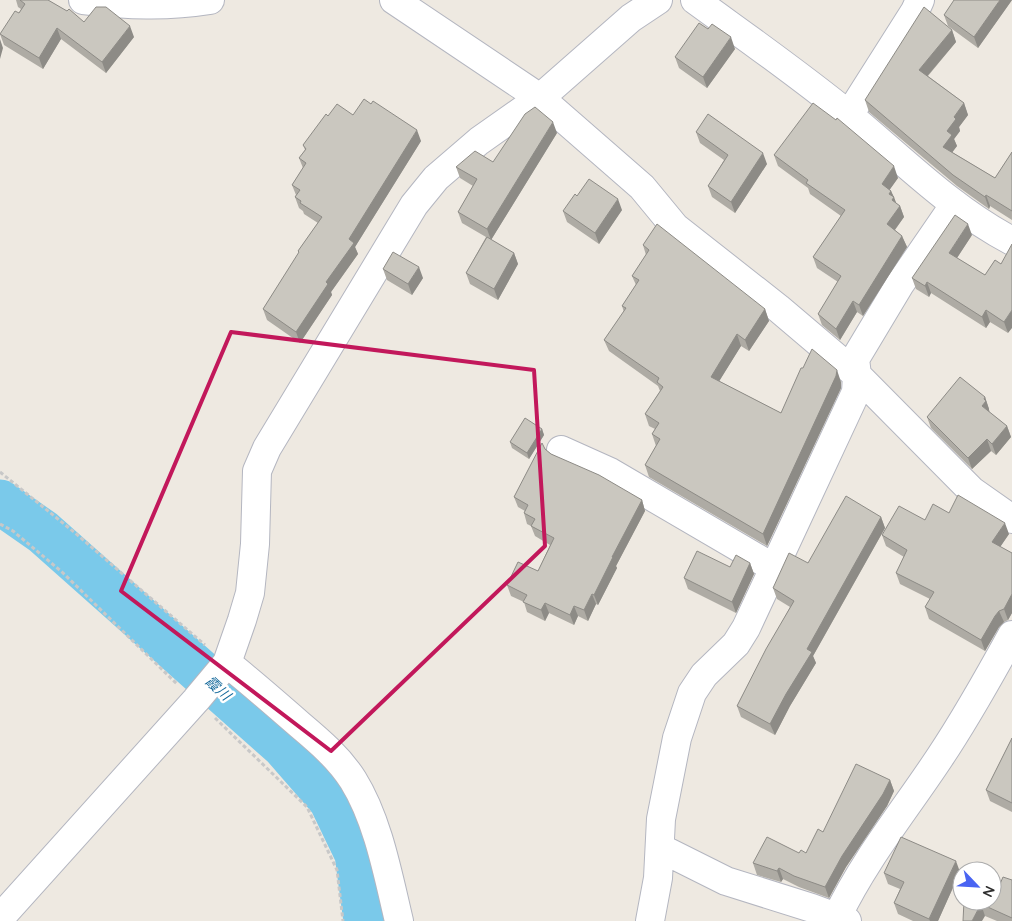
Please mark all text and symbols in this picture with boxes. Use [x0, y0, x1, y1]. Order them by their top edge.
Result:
water label: 霞川 [202, 672, 236, 705]
north arrow [952, 861, 1002, 911]
text: N [978, 883, 999, 900]

